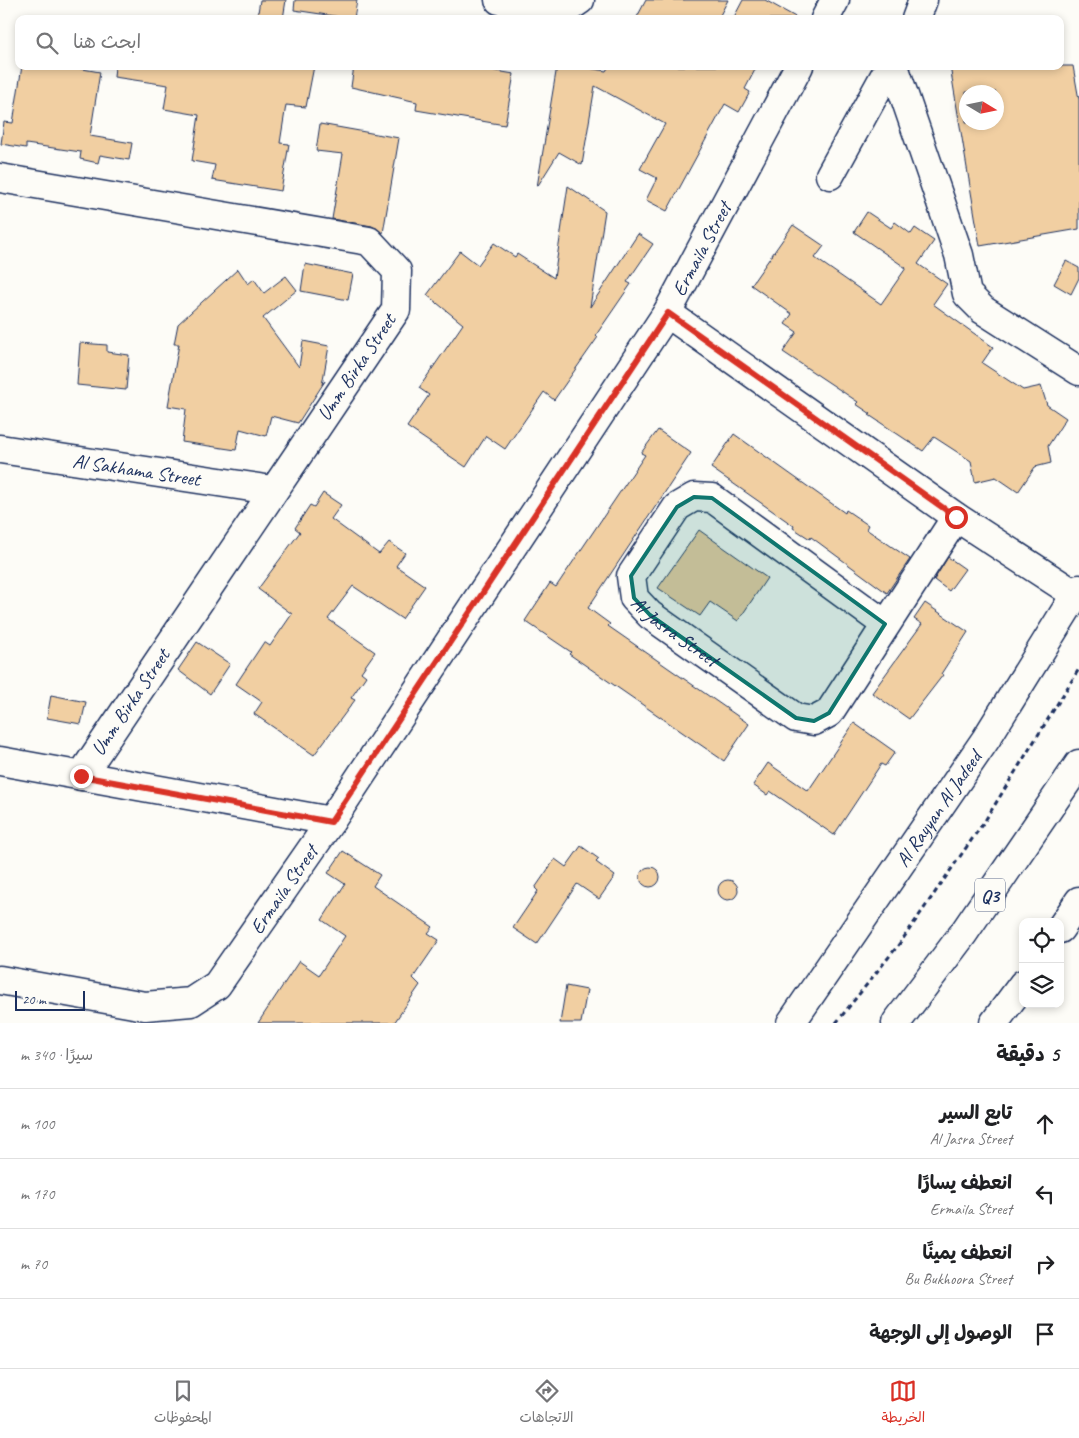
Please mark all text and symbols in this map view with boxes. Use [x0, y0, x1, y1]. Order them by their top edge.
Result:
search box [15, 15, 1064, 70]
icon: search [33, 29, 61, 57]
text: ابحث هنا [73, 30, 141, 54]
north arrow [959, 85, 1004, 130]
street label: Ermaila Street [666, 195, 738, 300]
street label: Umm Birka Street [312, 307, 403, 425]
street label: Al Sakhama Street [71, 448, 204, 492]
route start [945, 506, 968, 529]
street label: Al Jasra Street [626, 591, 726, 674]
street label: Umm Birka Street [86, 642, 177, 760]
street label: Al Rayyan Al Jadeed [890, 744, 989, 872]
route end [70, 765, 93, 788]
street label: Ermaila Street [244, 838, 325, 939]
road number: Q3 [975, 878, 1005, 912]
map controls [1019, 918, 1064, 1008]
button: locate [1019, 918, 1064, 963]
button: layers [1019, 963, 1064, 1008]
scale bar [15, 988, 85, 1011]
text: 20 m [22, 991, 46, 1008]
text: 5 دقيقة [996, 1041, 1059, 1067]
text: سيرًا · 340 m [20, 1045, 93, 1065]
text: تابع السير [940, 1101, 1012, 1125]
icon: ahead [1031, 1110, 1059, 1138]
text: 100 m [20, 1114, 54, 1134]
text: Al Jasra Street [930, 1129, 1012, 1149]
text: انعطف يسارًا [918, 1171, 1012, 1195]
icon: left [1031, 1180, 1059, 1208]
text: 170 m [20, 1184, 54, 1204]
text: Ermaila Street [930, 1199, 1012, 1219]
text: انعطف يمينًا [923, 1241, 1012, 1265]
icon: right [1031, 1250, 1059, 1278]
text: 70 m [20, 1254, 47, 1274]
text: Bu Bukhoora Street [904, 1269, 1012, 1289]
icon: arrive [1031, 1320, 1059, 1348]
text: الوصول إلى الوجهة [869, 1321, 1012, 1345]
tab: المحفوظات [154, 1377, 212, 1430]
tab: الاتجاهات [519, 1377, 574, 1430]
tab: الخريطة [881, 1377, 925, 1430]

